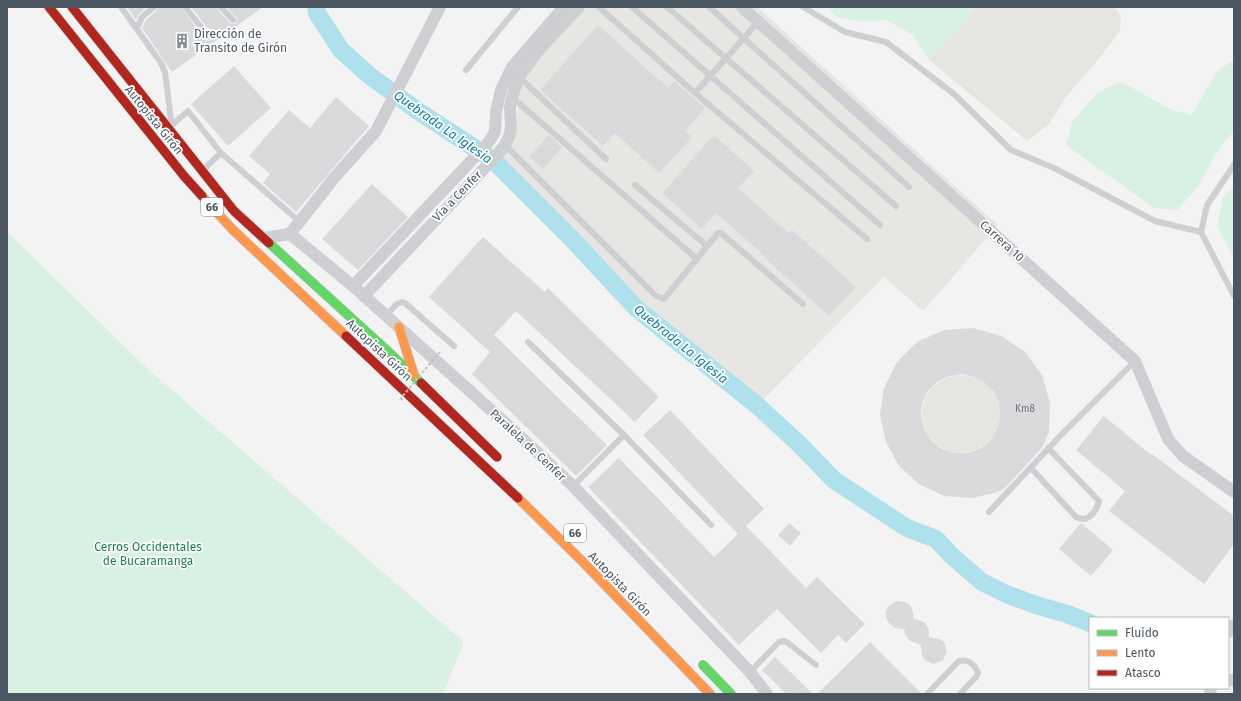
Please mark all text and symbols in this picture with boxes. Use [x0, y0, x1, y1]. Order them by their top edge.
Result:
place label: Dirección de Transito de Girón [194, 27, 287, 55]
building icon: Dirección de Transito de Girón [173, 32, 191, 50]
street label: Autopista Girón [122, 83, 186, 157]
water label: Quebrada La Iglesia [391, 87, 495, 167]
street label: Vía a Cenfer [429, 168, 485, 224]
road number: 66 [201, 198, 223, 216]
street label: Carrera 10 [977, 218, 1027, 265]
water label: Quebrada La Iglesia [631, 301, 731, 387]
street label: Autopista Girón [343, 316, 415, 384]
house number: Km8 [1015, 403, 1035, 415]
street label: Paralela de Cenfer [487, 406, 569, 484]
road number: 66 [564, 524, 586, 542]
park label: Cerros Occidentales de Bucaramanga [94, 540, 202, 568]
street label: Autopista Girón [586, 549, 654, 619]
legend [1089, 617, 1229, 689]
text: Fluido [1125, 626, 1159, 640]
text: Lento [1125, 646, 1155, 660]
text: Atasco [1125, 666, 1161, 680]

